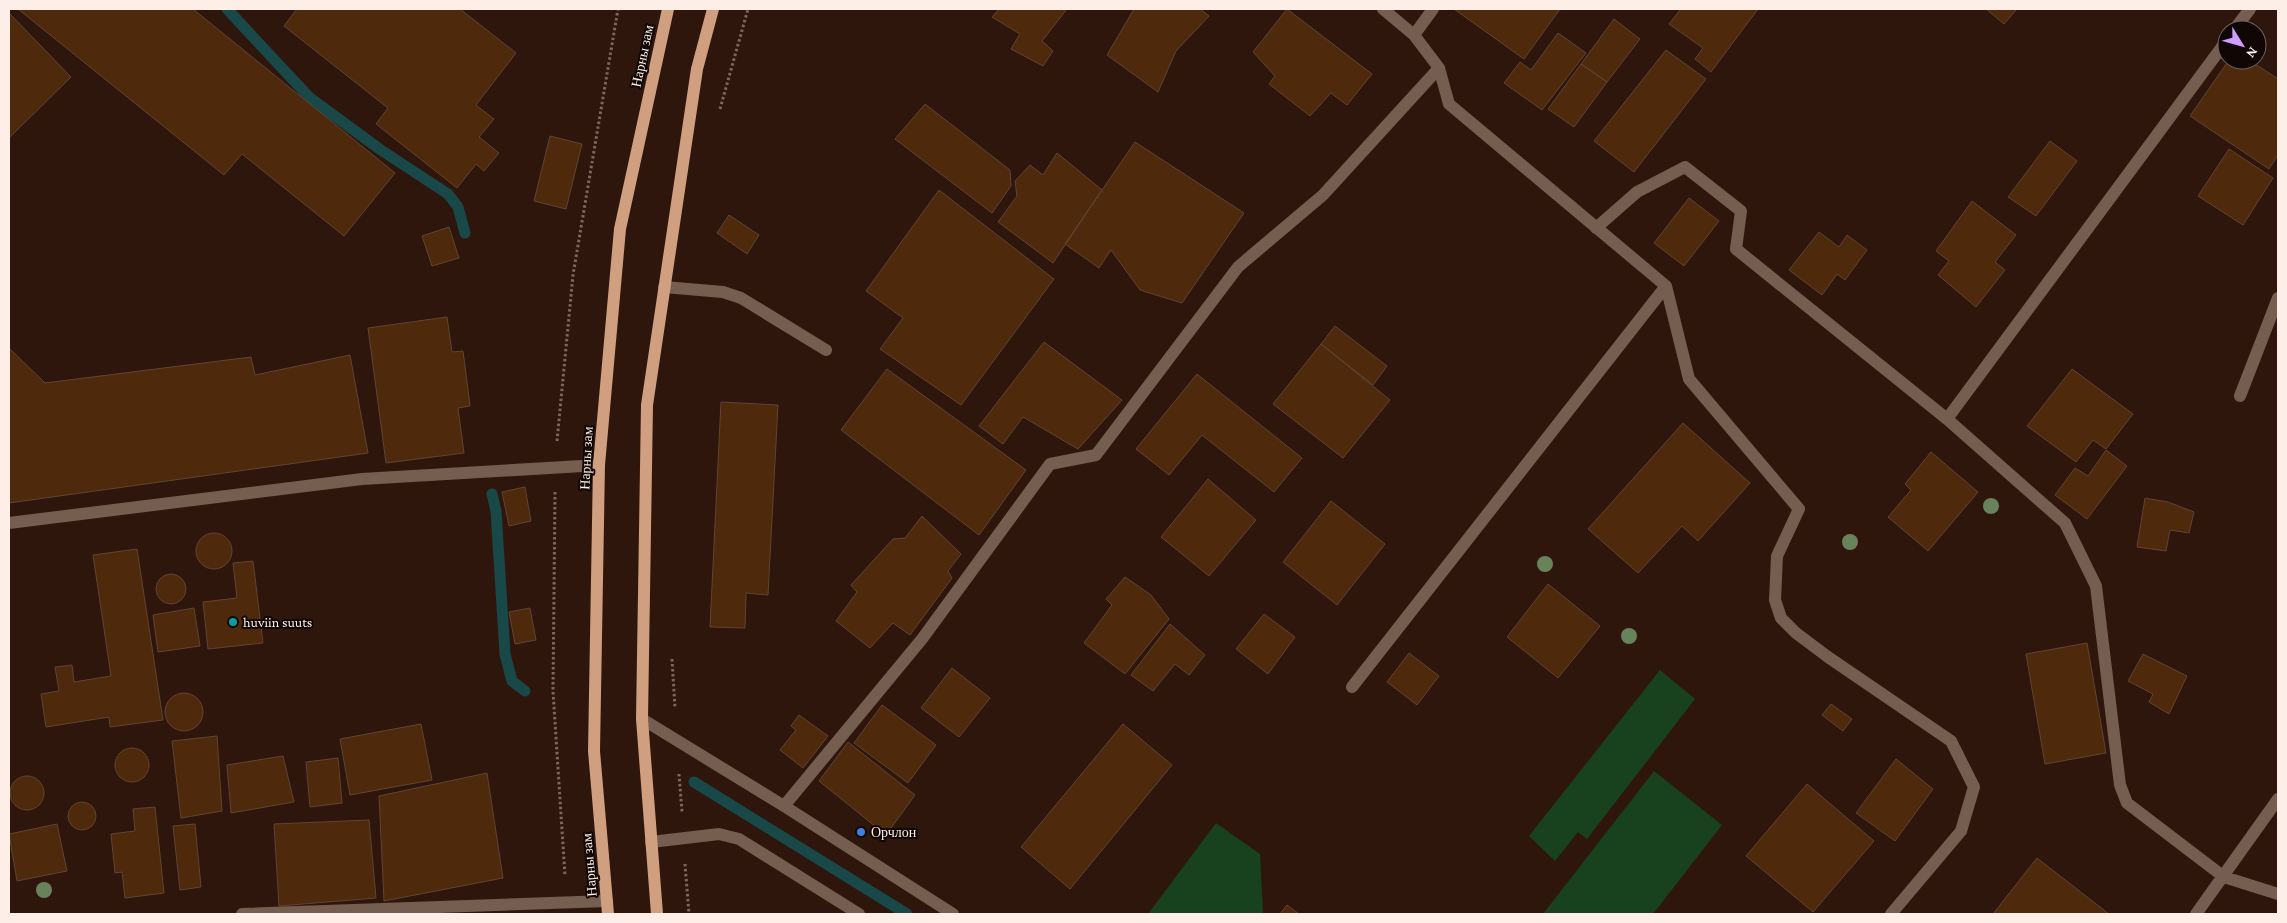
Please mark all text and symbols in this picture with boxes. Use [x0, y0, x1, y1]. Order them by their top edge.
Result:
north arrow [2217, 20, 2267, 70]
street label: Нарны зам [628, 23, 656, 89]
text: N [2243, 44, 2262, 62]
street label: Нарны зам [576, 426, 596, 490]
place label: huviin suuts [243, 614, 312, 630]
marker: huviin suuts [227, 616, 239, 628]
place label: Орчлон [871, 824, 917, 840]
marker: Орчлон [855, 826, 867, 838]
street label: Нарны зам [578, 833, 600, 897]

